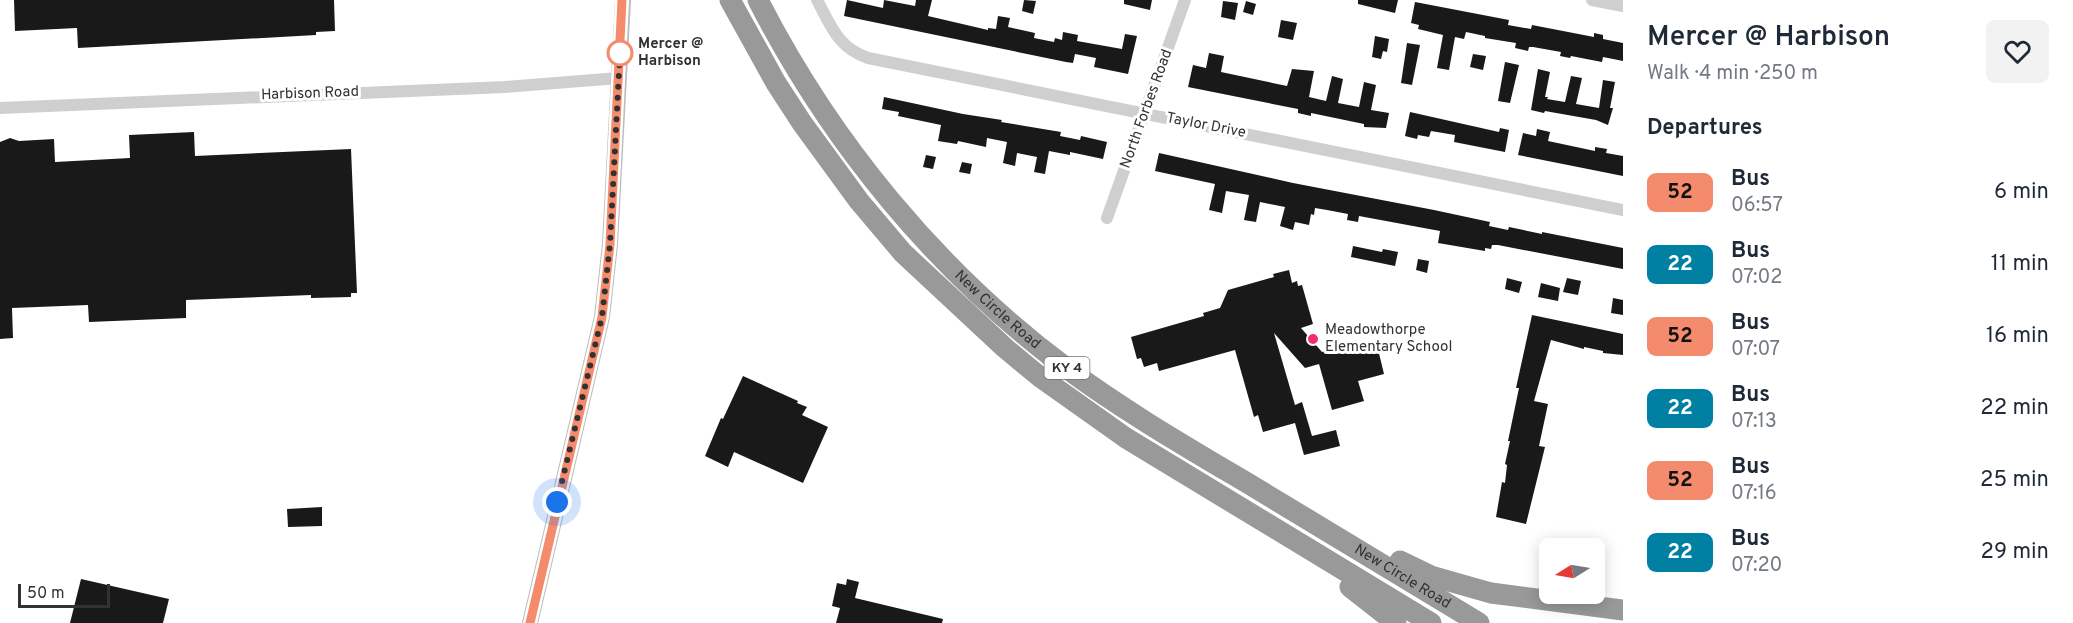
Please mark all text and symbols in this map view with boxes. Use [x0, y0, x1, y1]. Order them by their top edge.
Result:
text: Mercer @ Harbison [1647, 20, 1890, 56]
button: heart [1986, 20, 2049, 83]
place label: Mercer @ Harbison [638, 35, 703, 71]
marker: Mercer @ Harbison [607, 40, 633, 66]
street label: North Forbes Road [1117, 47, 1177, 171]
text: Walk · 4 min · 250 m [1647, 61, 1818, 87]
street label: Harbison Road [261, 83, 359, 105]
street label: Taylor Drive [1165, 109, 1247, 143]
text: Departures [1647, 115, 1763, 142]
text: Bus [1731, 166, 1770, 193]
text: 52 [1667, 179, 1693, 206]
text: 6 min [1994, 179, 2049, 206]
text: 06:57 [1731, 193, 1783, 219]
text: Bus [1731, 238, 1770, 265]
text: 22 [1667, 251, 1693, 278]
text: 11 min [1991, 251, 2049, 278]
text: 07:02 [1731, 265, 1782, 291]
street label: New Circle Road [950, 266, 1044, 354]
text: Bus [1731, 310, 1770, 337]
place label: Meadowthorpe Elementary School [1325, 321, 1452, 357]
text: 52 [1667, 323, 1693, 350]
text: 16 min [1986, 323, 2049, 350]
marker: Meadowthorpe Elementary School [1306, 332, 1320, 346]
text: 07:07 [1731, 337, 1780, 363]
road number: KY 4 [1044, 357, 1090, 379]
text: Bus [1731, 382, 1770, 409]
text: 22 [1667, 395, 1693, 422]
text: 22 min [1980, 395, 2049, 422]
text: 07:13 [1731, 409, 1777, 435]
text: Bus [1731, 454, 1770, 481]
text: 52 [1667, 467, 1693, 494]
text: 25 min [1980, 467, 2049, 494]
text: 07:16 [1731, 481, 1777, 507]
your location [542, 487, 572, 517]
text: Bus [1731, 526, 1770, 553]
north arrow [1539, 538, 1605, 604]
map controls [1539, 538, 1605, 604]
text: 22 [1667, 539, 1693, 566]
text: 29 min [1981, 539, 2049, 566]
street label: New Circle Road [1351, 540, 1454, 613]
text: 07:20 [1731, 553, 1782, 579]
scale bar [18, 581, 110, 608]
text: 50 m [27, 584, 65, 604]

